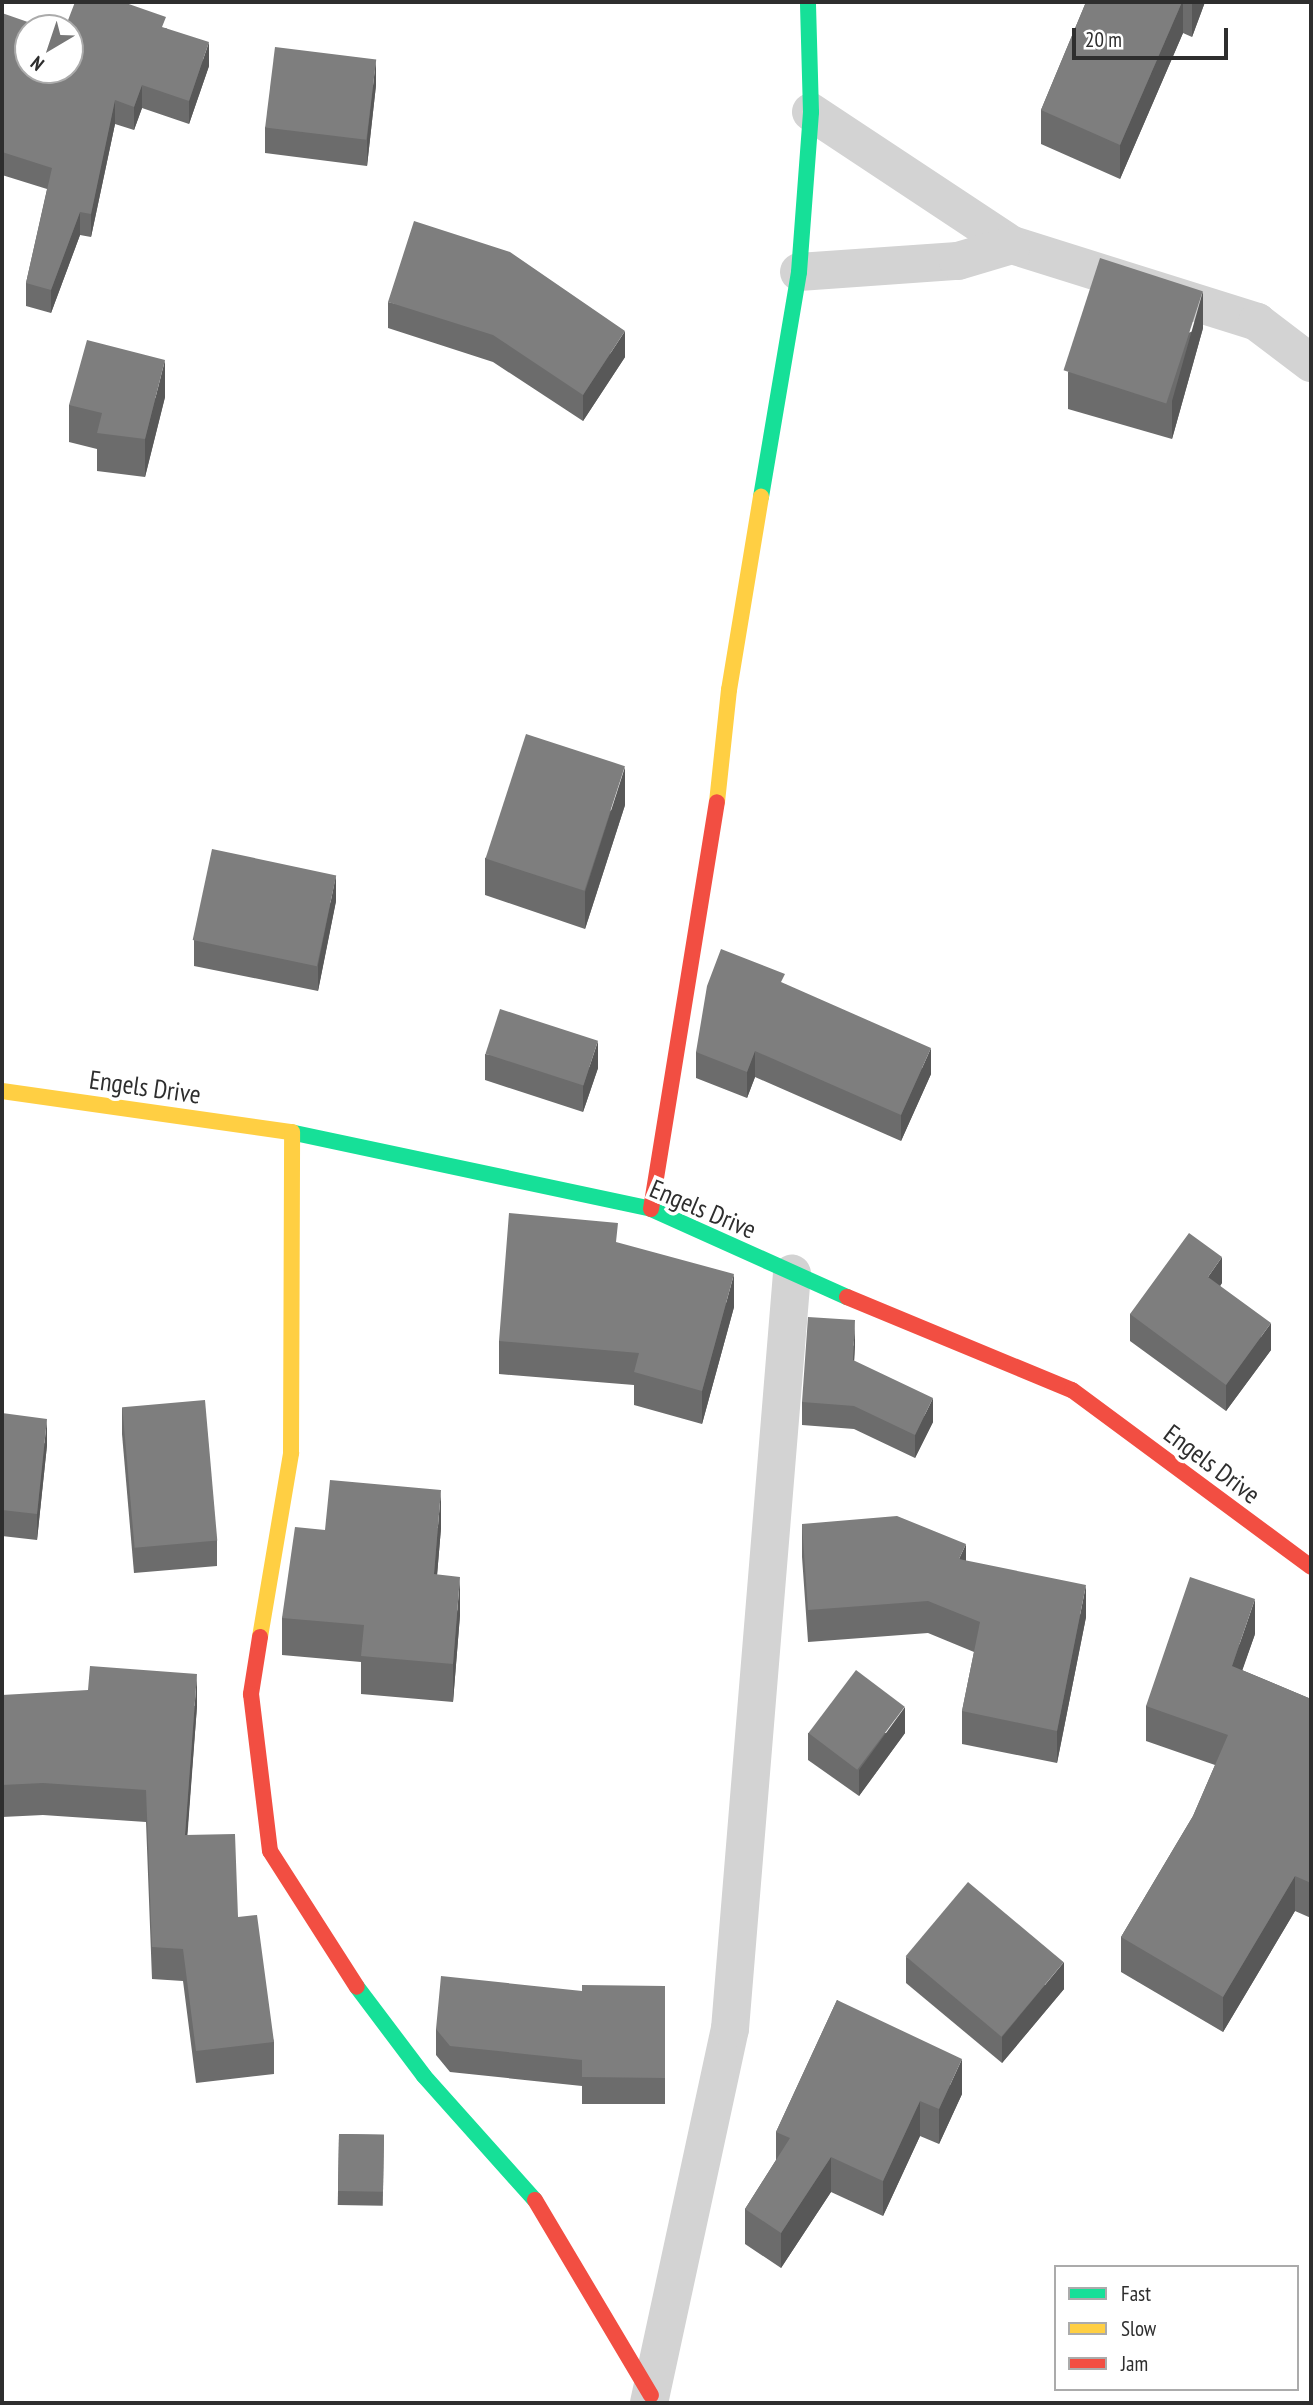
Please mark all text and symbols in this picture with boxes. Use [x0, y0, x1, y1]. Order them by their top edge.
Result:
north arrow [14, 14, 84, 84]
scale bar [1075, 14, 1231, 58]
text: 20 m [1085, 26, 1122, 53]
text: N [26, 51, 49, 76]
street label: Engels Drive [87, 1064, 203, 1110]
street label: Engels Drive [645, 1173, 761, 1245]
street label: Engels Drive [1158, 1418, 1266, 1510]
legend [1054, 2265, 1299, 2391]
text: Fast [1121, 2280, 1151, 2307]
text: Slow [1121, 2315, 1156, 2342]
text: Jam [1121, 2350, 1148, 2377]

